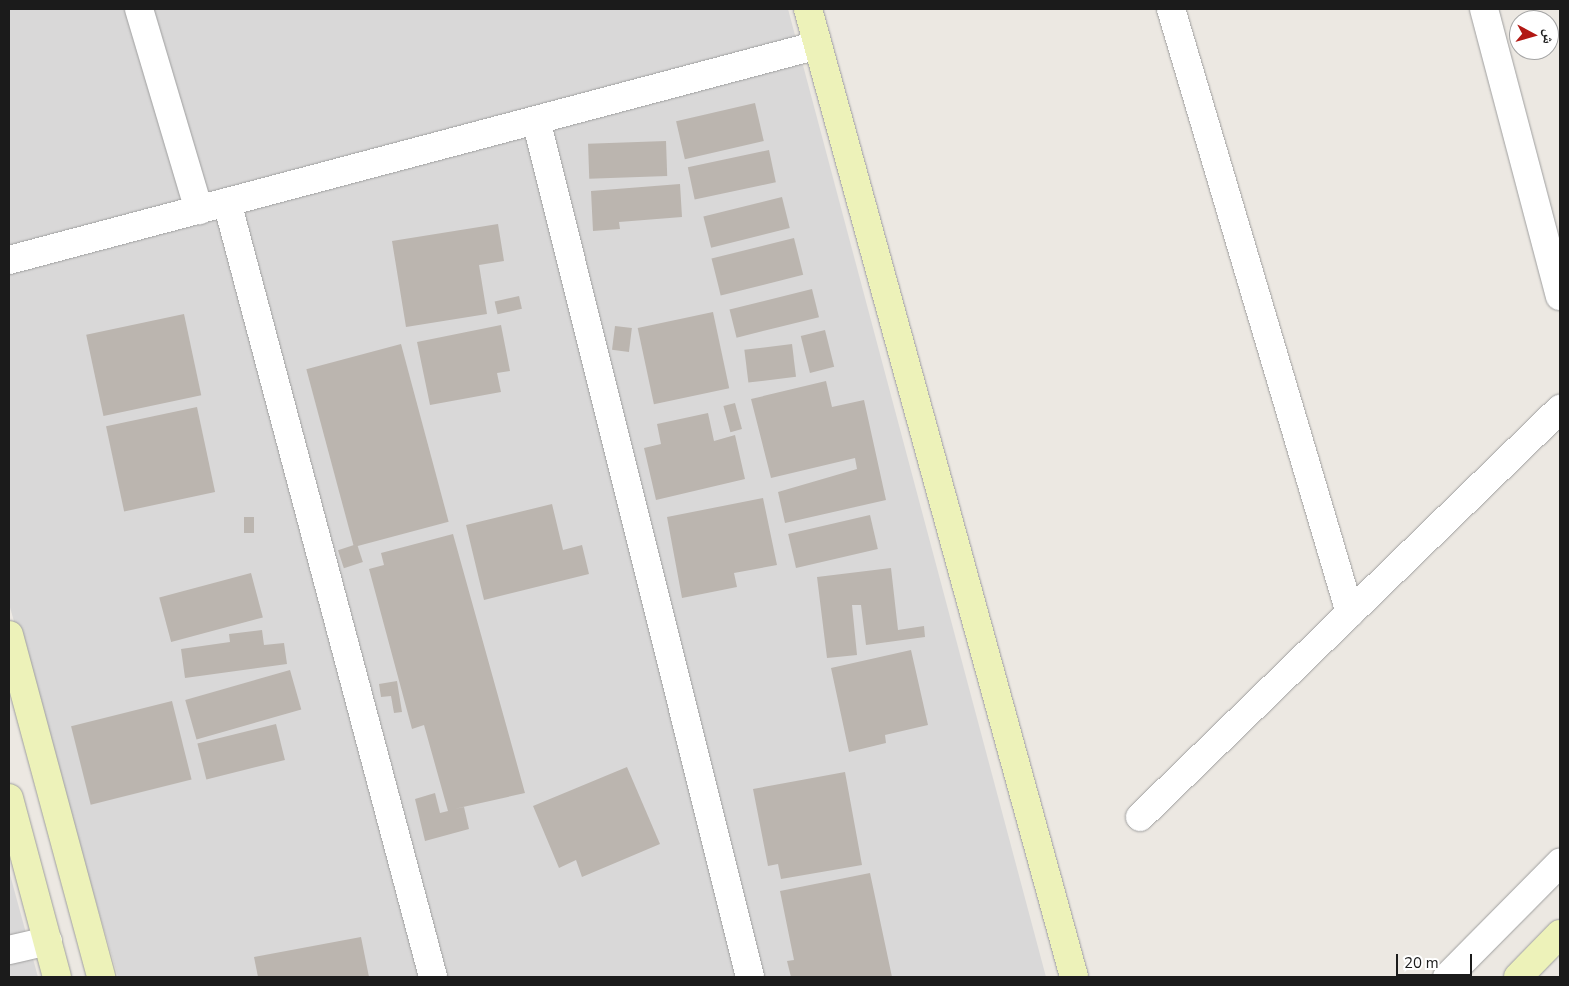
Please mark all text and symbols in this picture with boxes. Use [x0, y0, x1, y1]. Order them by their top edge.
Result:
north arrow [1509, 10, 1559, 60]
text: ش [1538, 28, 1559, 45]
scale bar [1399, 944, 1475, 976]
text: 20 m [1404, 953, 1439, 973]

